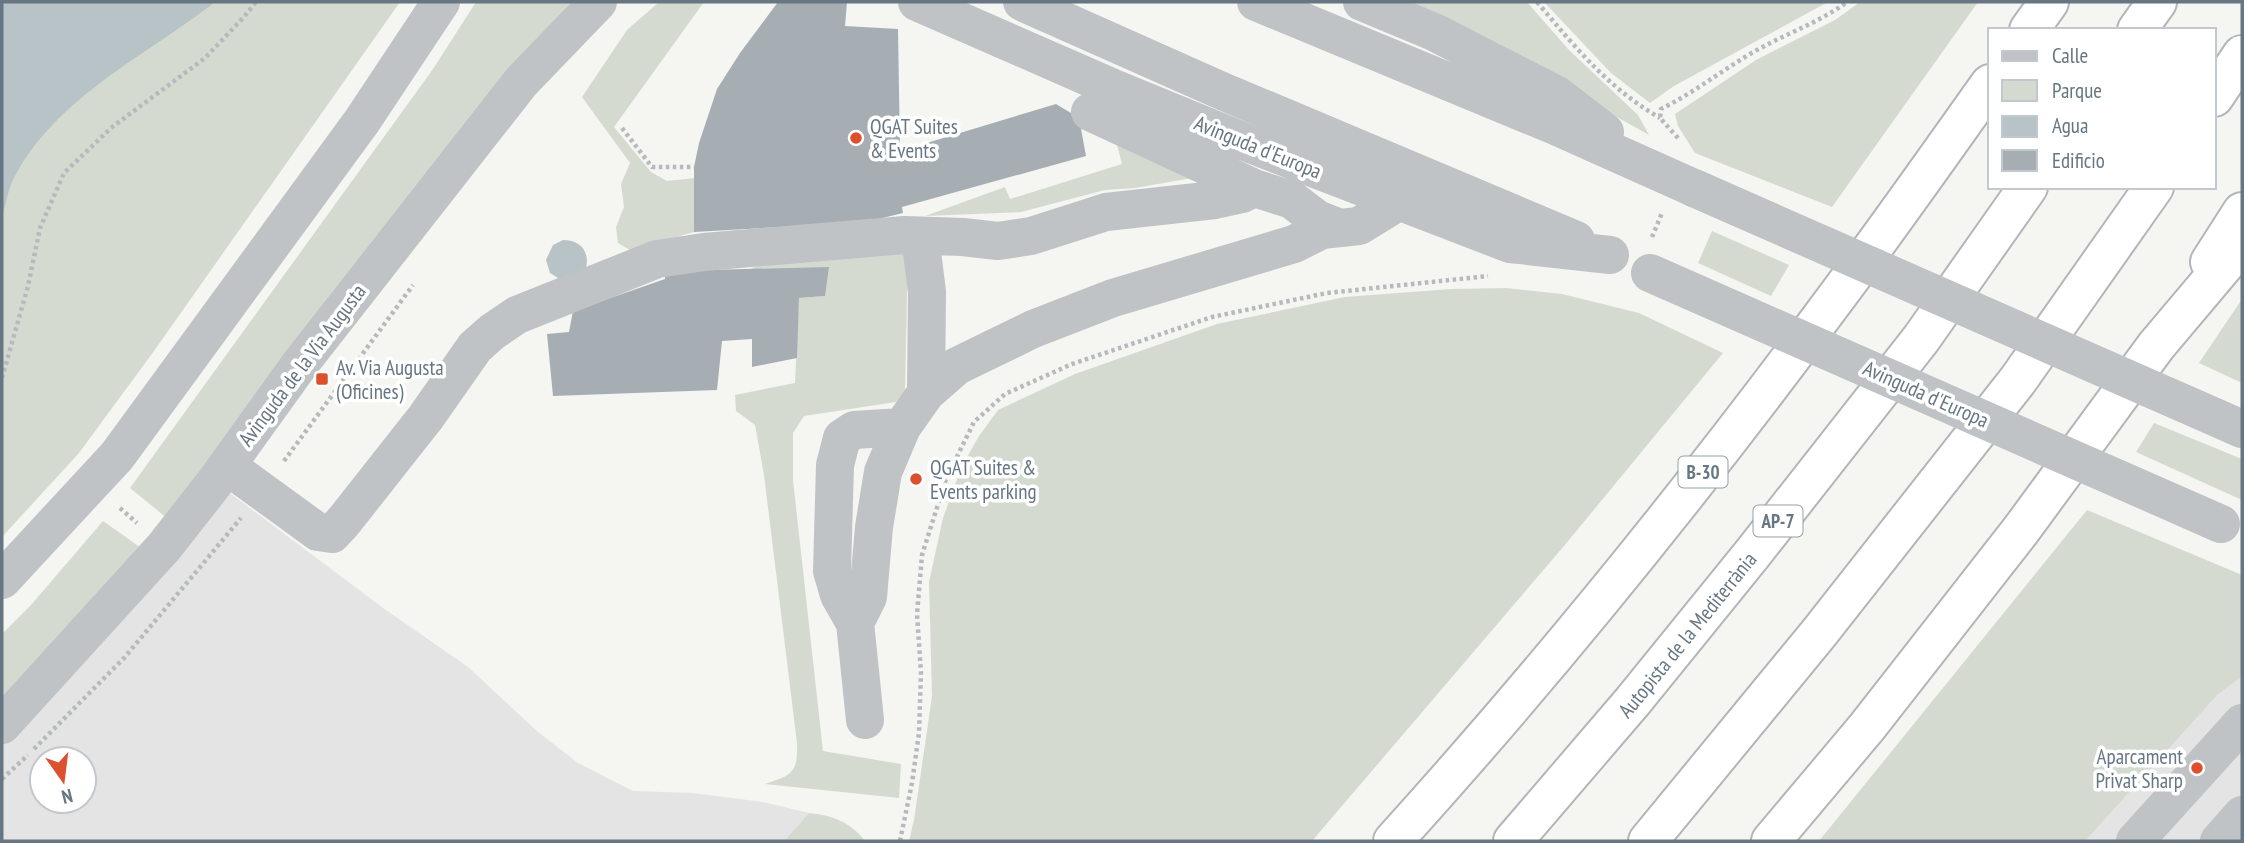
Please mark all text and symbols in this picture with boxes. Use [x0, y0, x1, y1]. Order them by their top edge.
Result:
legend [1988, 28, 2216, 189]
text: Calle [2052, 42, 2088, 69]
text: Parque [2052, 77, 2102, 104]
street label: Avinguda d'Europa [1190, 109, 1326, 185]
text: Agua [2052, 112, 2088, 139]
place label: QGAT Suites & Events [870, 113, 958, 164]
marker: QGAT Suites & Events [848, 130, 864, 146]
text: Edificio [2052, 147, 2105, 174]
street label: Avinguda de la Via Augusta [232, 279, 372, 451]
place label: Av. Via Augusta (Oficines) [336, 354, 444, 405]
street label: Avinguda d'Europa [1859, 354, 1993, 434]
marker: Av. Via Augusta (Oficines) [314, 371, 330, 387]
place label: QGAT Suites & Events parking [930, 454, 1037, 505]
road number: B-30 [1678, 457, 1728, 488]
marker: QGAT Suites & Events parking [908, 471, 924, 487]
road number: AP-7 [1754, 506, 1802, 536]
street label: Autopista de la Mediterrània [1612, 546, 1762, 723]
place label: Aparcament Privat Sharp [2095, 743, 2183, 794]
north arrow [28, 745, 98, 815]
marker: Aparcament Privat Sharp [2189, 760, 2205, 776]
text: N [59, 784, 75, 809]

